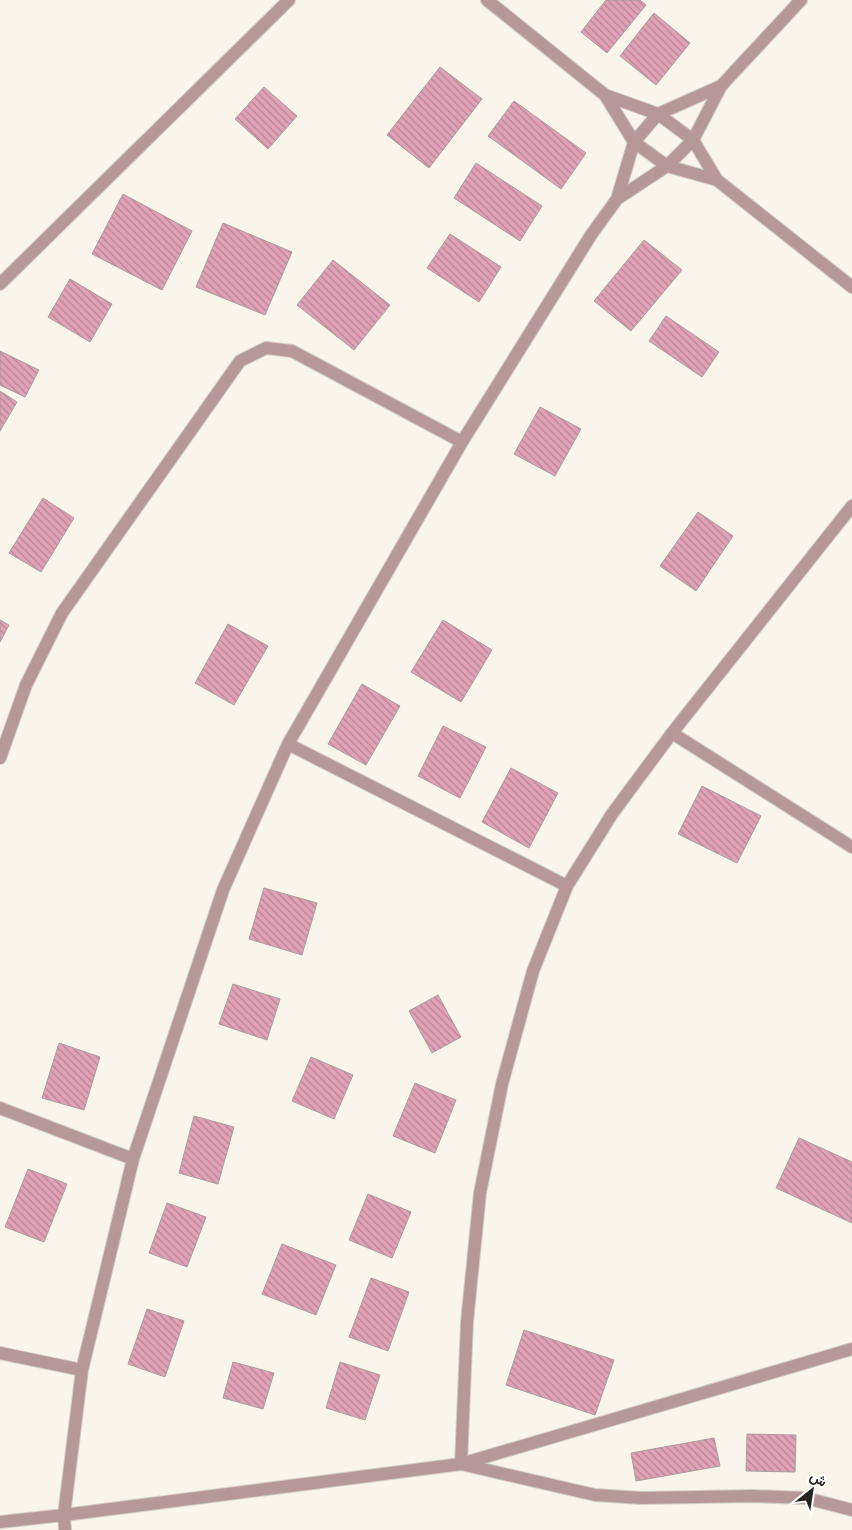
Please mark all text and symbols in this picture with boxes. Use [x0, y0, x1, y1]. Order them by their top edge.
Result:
north arrow [787, 1465, 837, 1515]
text: ش [807, 1466, 831, 1491]

